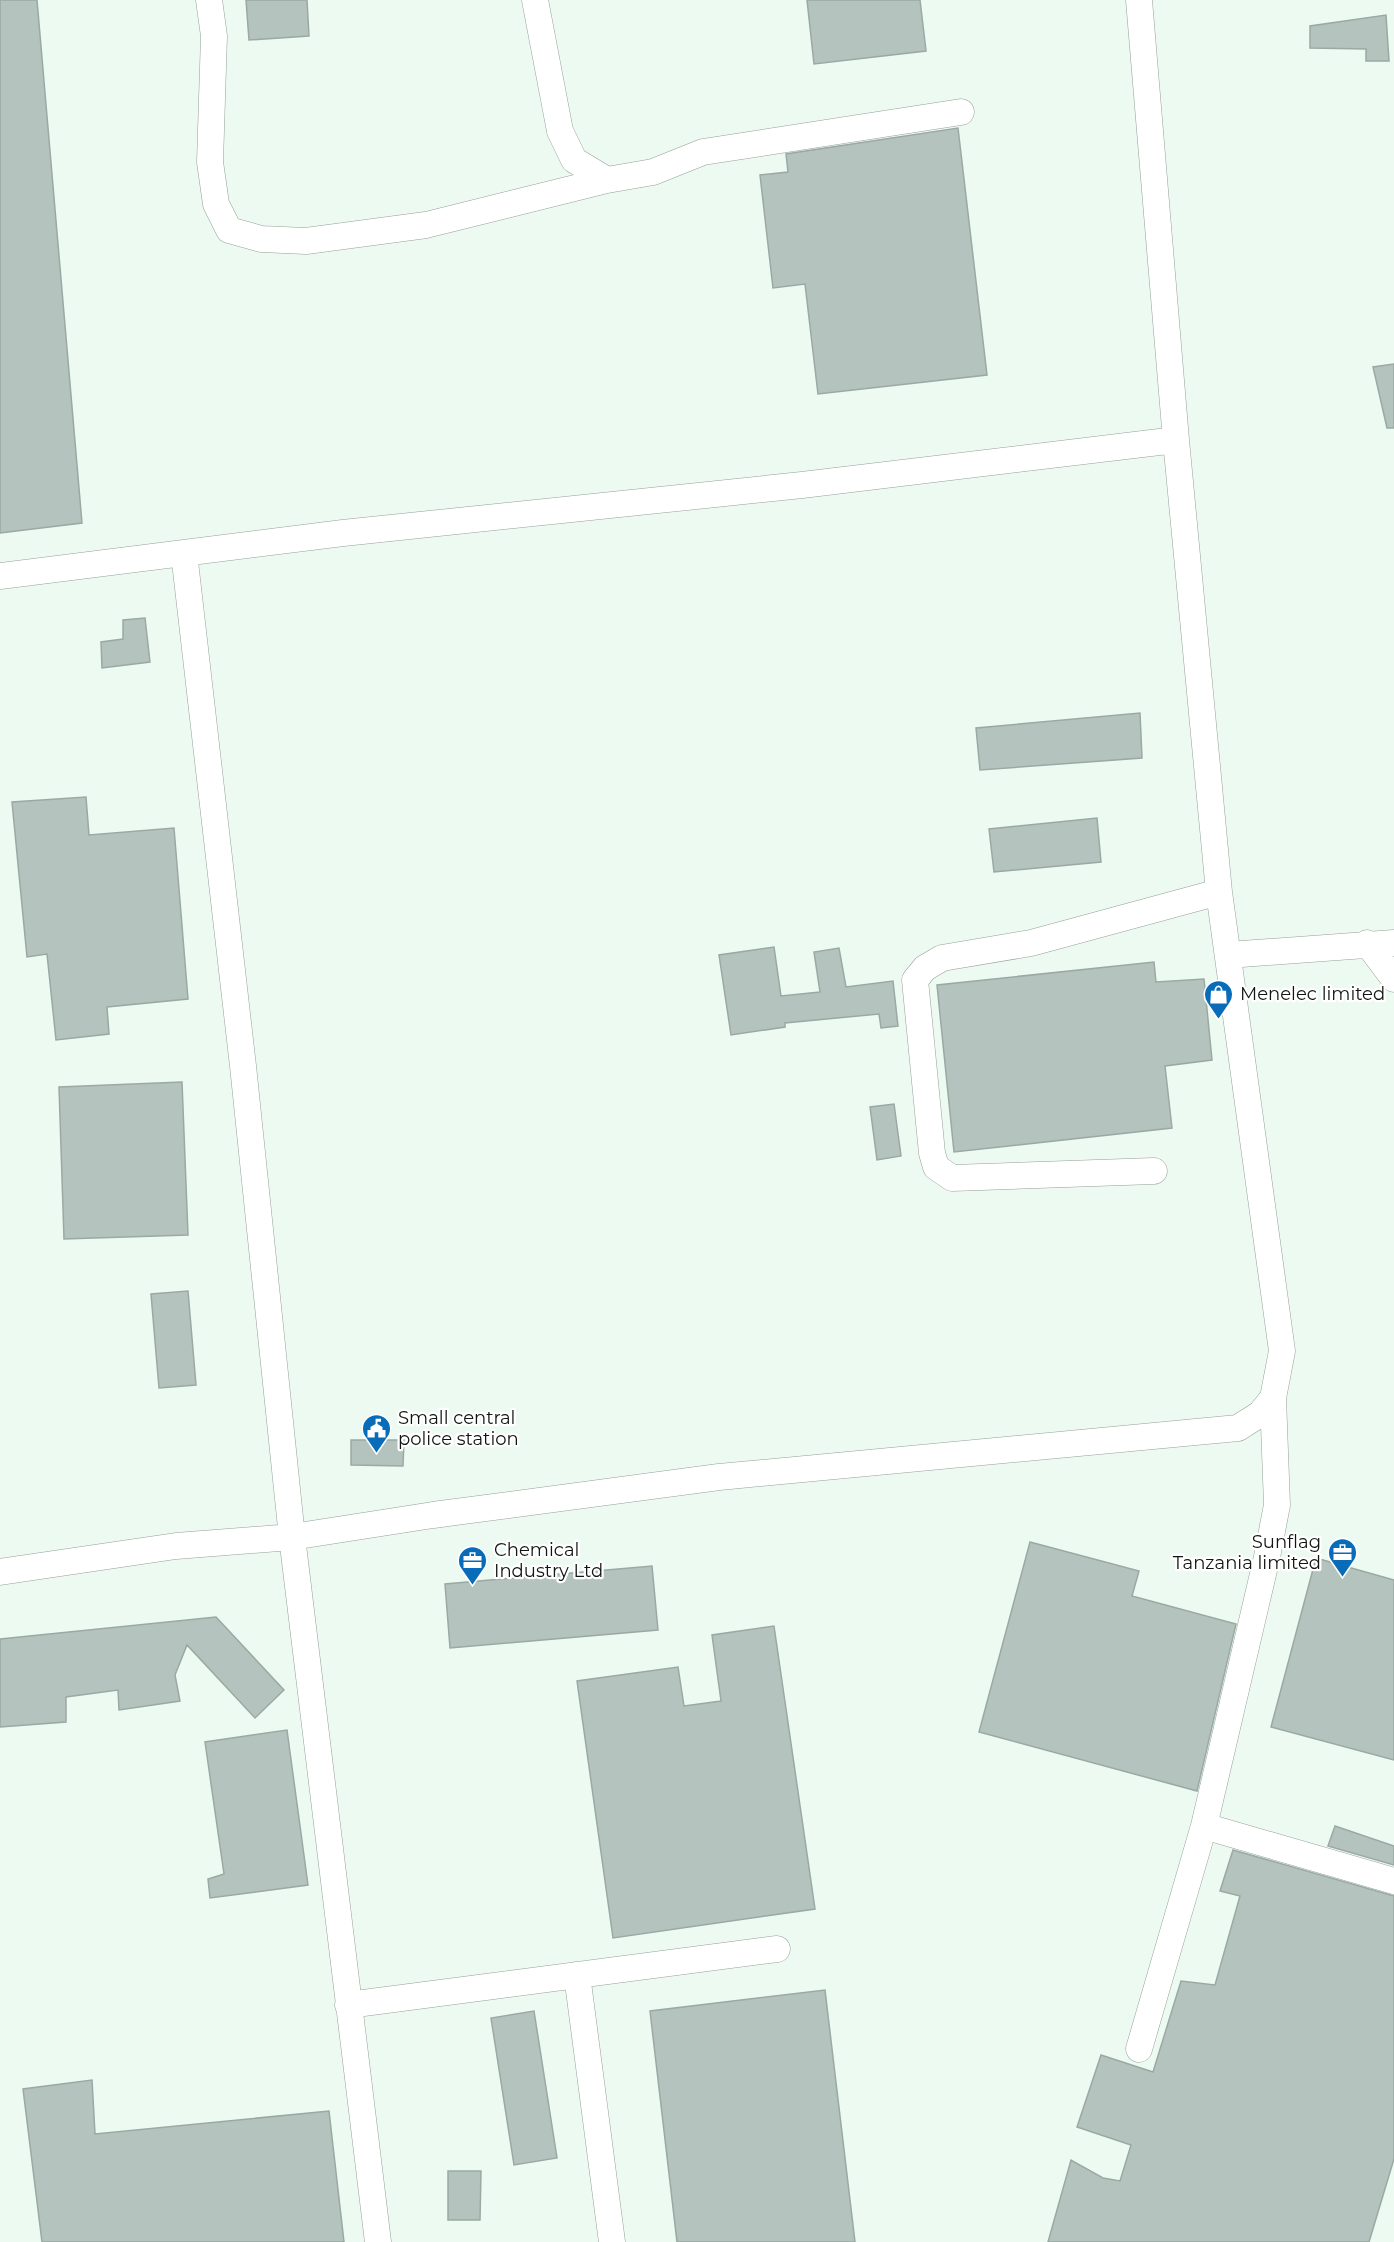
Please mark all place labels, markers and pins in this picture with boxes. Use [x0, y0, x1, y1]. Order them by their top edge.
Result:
shop icon: Menelec limited [1203, 978, 1235, 1020]
place label: Menelec limited [1240, 983, 1385, 1005]
place label: Small central police station [398, 1407, 519, 1450]
public building icon: Small central police station [361, 1412, 393, 1454]
place label: Sunflag Tanzania limited [1173, 1531, 1321, 1574]
office icon: Sunflag Tanzania limited [1326, 1536, 1358, 1578]
place label: Chemical Industry Ltd [494, 1539, 603, 1582]
office icon: Chemical Industry Ltd [457, 1544, 489, 1586]

